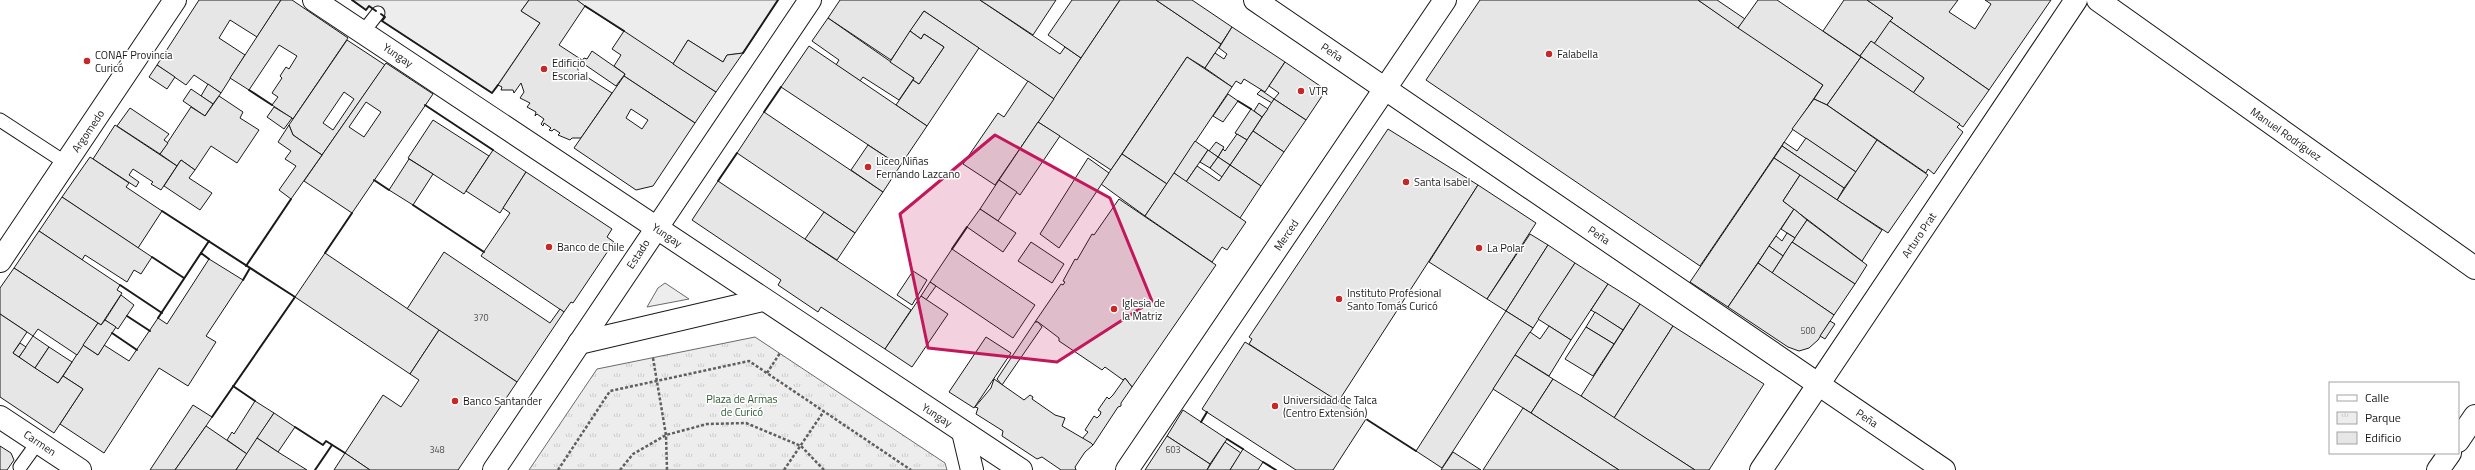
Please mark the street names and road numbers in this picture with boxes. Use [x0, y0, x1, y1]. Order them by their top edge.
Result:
street label: Yungay [380, 39, 417, 71]
street label: Peña [1318, 39, 1347, 65]
street label: Manuel Rodríguez [2247, 103, 2325, 165]
street label: Argomedo [68, 106, 108, 155]
street label: Arturo Prat [1898, 209, 1940, 261]
street label: Merced [1270, 216, 1302, 254]
street label: Yungay [649, 219, 686, 251]
street label: Peña [1585, 222, 1614, 248]
street label: Estado [623, 236, 654, 272]
street label: Yungay [919, 399, 956, 431]
street label: Peña [1853, 405, 1882, 431]
street label: Carmen [21, 426, 59, 460]

